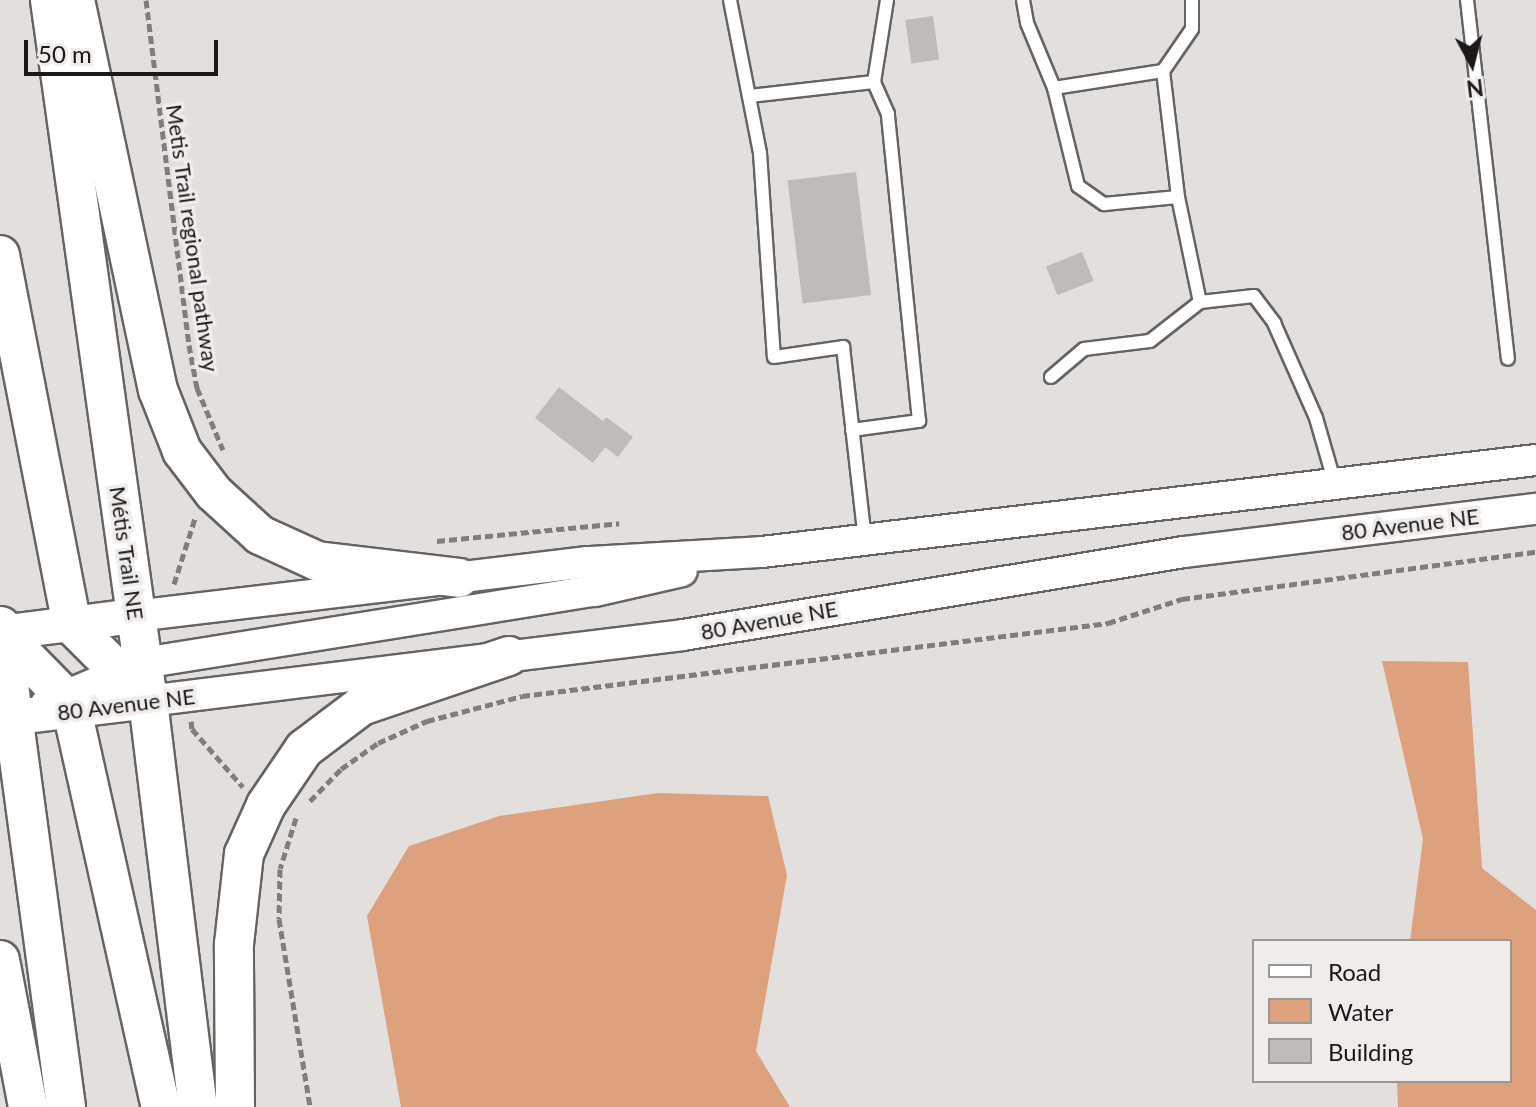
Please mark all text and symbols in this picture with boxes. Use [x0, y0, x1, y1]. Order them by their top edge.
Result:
scale bar [28, 24, 222, 74]
north arrow [1432, 24, 1512, 104]
text: 50 m [38, 39, 92, 68]
text: N [1465, 74, 1485, 103]
street label: Metis Trail regional pathway [161, 102, 225, 374]
street label: Métis Trail NE [105, 484, 149, 622]
street label: 80 Avenue NE [1339, 502, 1481, 546]
street label: 80 Avenue NE [698, 595, 840, 645]
street label: 80 Avenue NE [55, 682, 197, 726]
legend [1252, 939, 1512, 1083]
text: Road [1328, 957, 1381, 986]
text: Water [1328, 997, 1393, 1026]
text: Building [1328, 1037, 1413, 1066]

